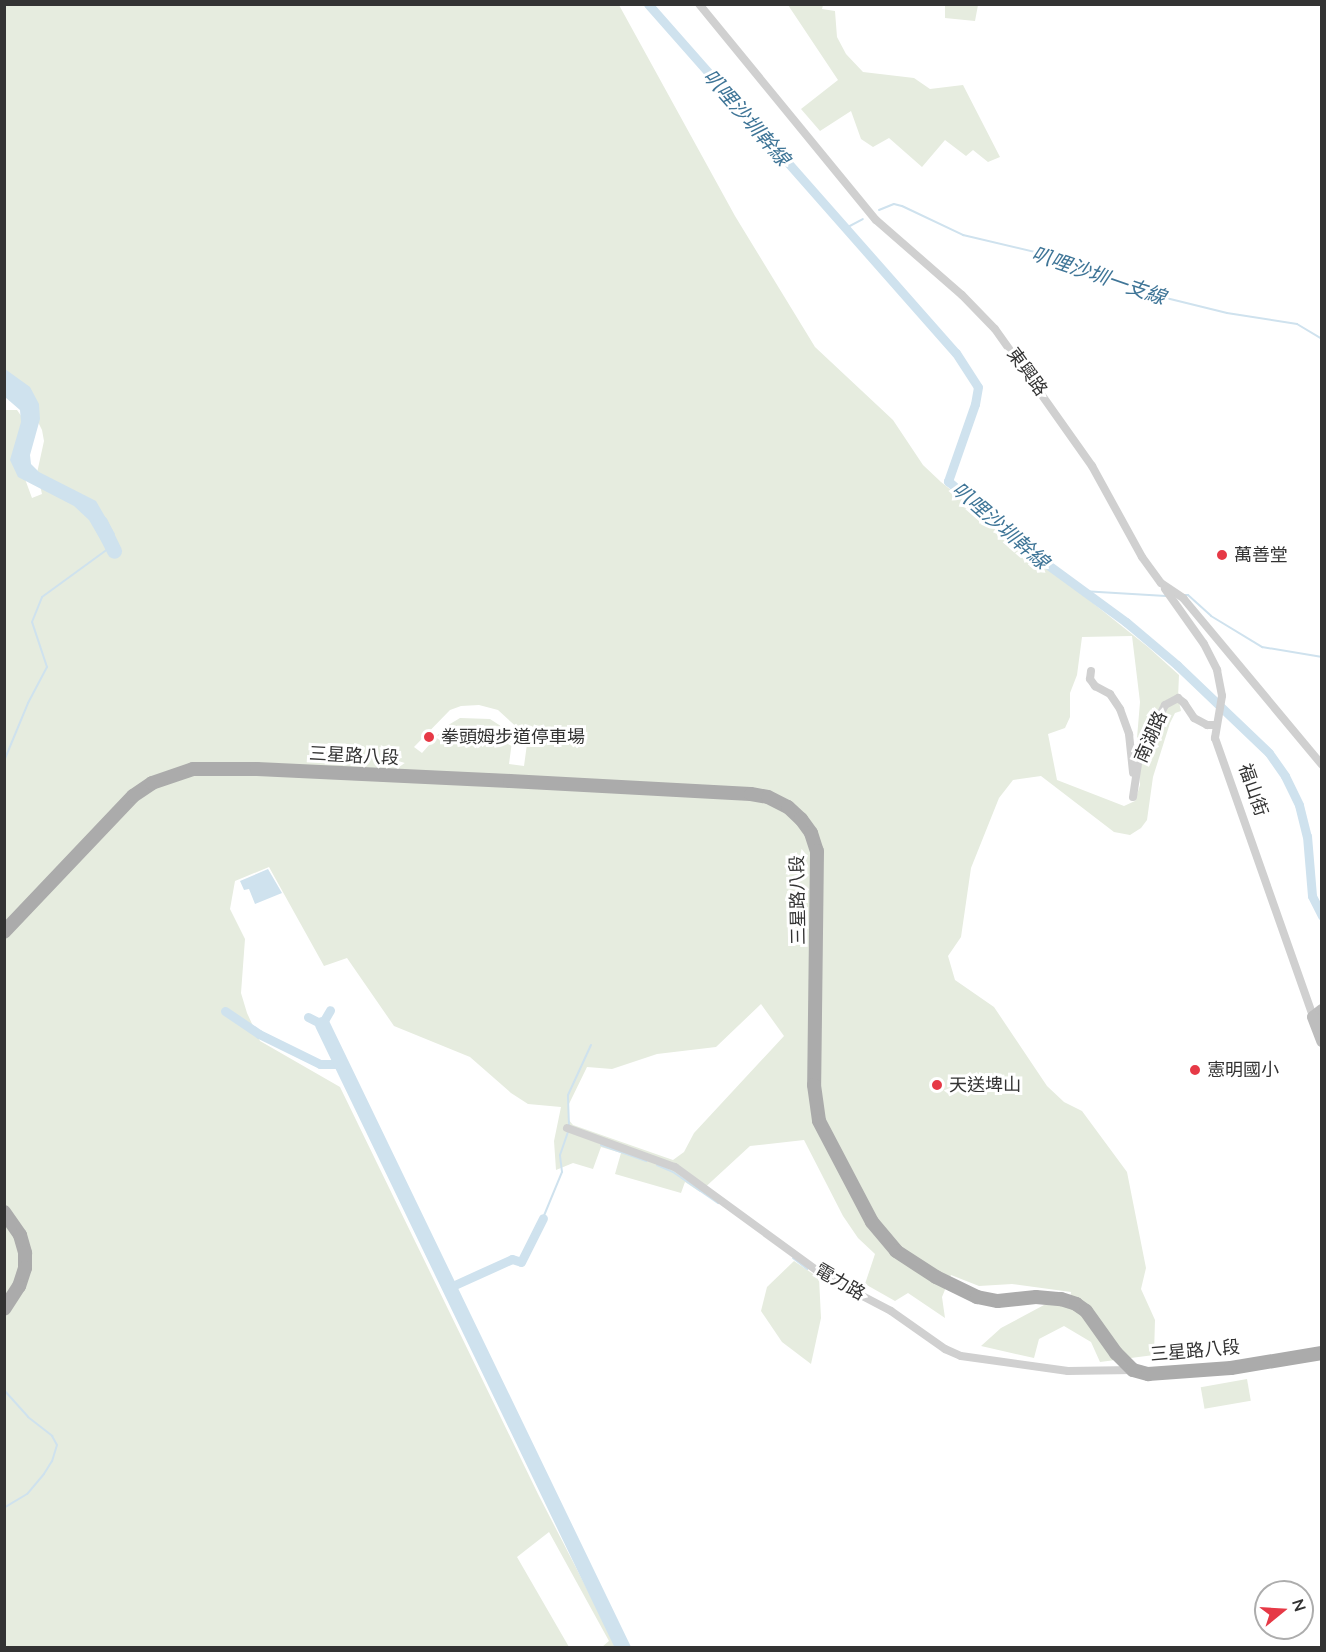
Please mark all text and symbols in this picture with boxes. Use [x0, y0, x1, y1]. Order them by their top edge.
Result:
water label: 叭哩沙圳幹線 [699, 64, 795, 170]
water label: 叭哩沙圳一支線 [1029, 241, 1169, 309]
street label: 東興路 [1002, 344, 1052, 400]
water label: 叭哩沙圳幹線 [948, 477, 1054, 573]
place label: 萬善堂 [1234, 544, 1288, 566]
marker: 萬善堂 [1215, 548, 1229, 562]
street label: 南湖路 [1130, 708, 1172, 766]
place label: 拳頭姆步道停車場 [441, 726, 585, 748]
marker: 拳頭姆步道停車場 [422, 730, 436, 744]
street label: 三星路八段 [308, 743, 400, 769]
street label: 福山街 [1234, 761, 1272, 819]
street label: 三星路八段 [786, 855, 810, 945]
place label: 憲明國小 [1207, 1059, 1279, 1081]
marker: 憲明國小 [1188, 1063, 1202, 1077]
place label: 天送埤山 [949, 1074, 1021, 1096]
marker: 天送埤山 [930, 1078, 944, 1092]
street label: 電力路 [811, 1259, 869, 1305]
street label: 三星路八段 [1149, 1336, 1241, 1366]
north arrow [1254, 1580, 1314, 1640]
text: N [1288, 1596, 1311, 1614]

